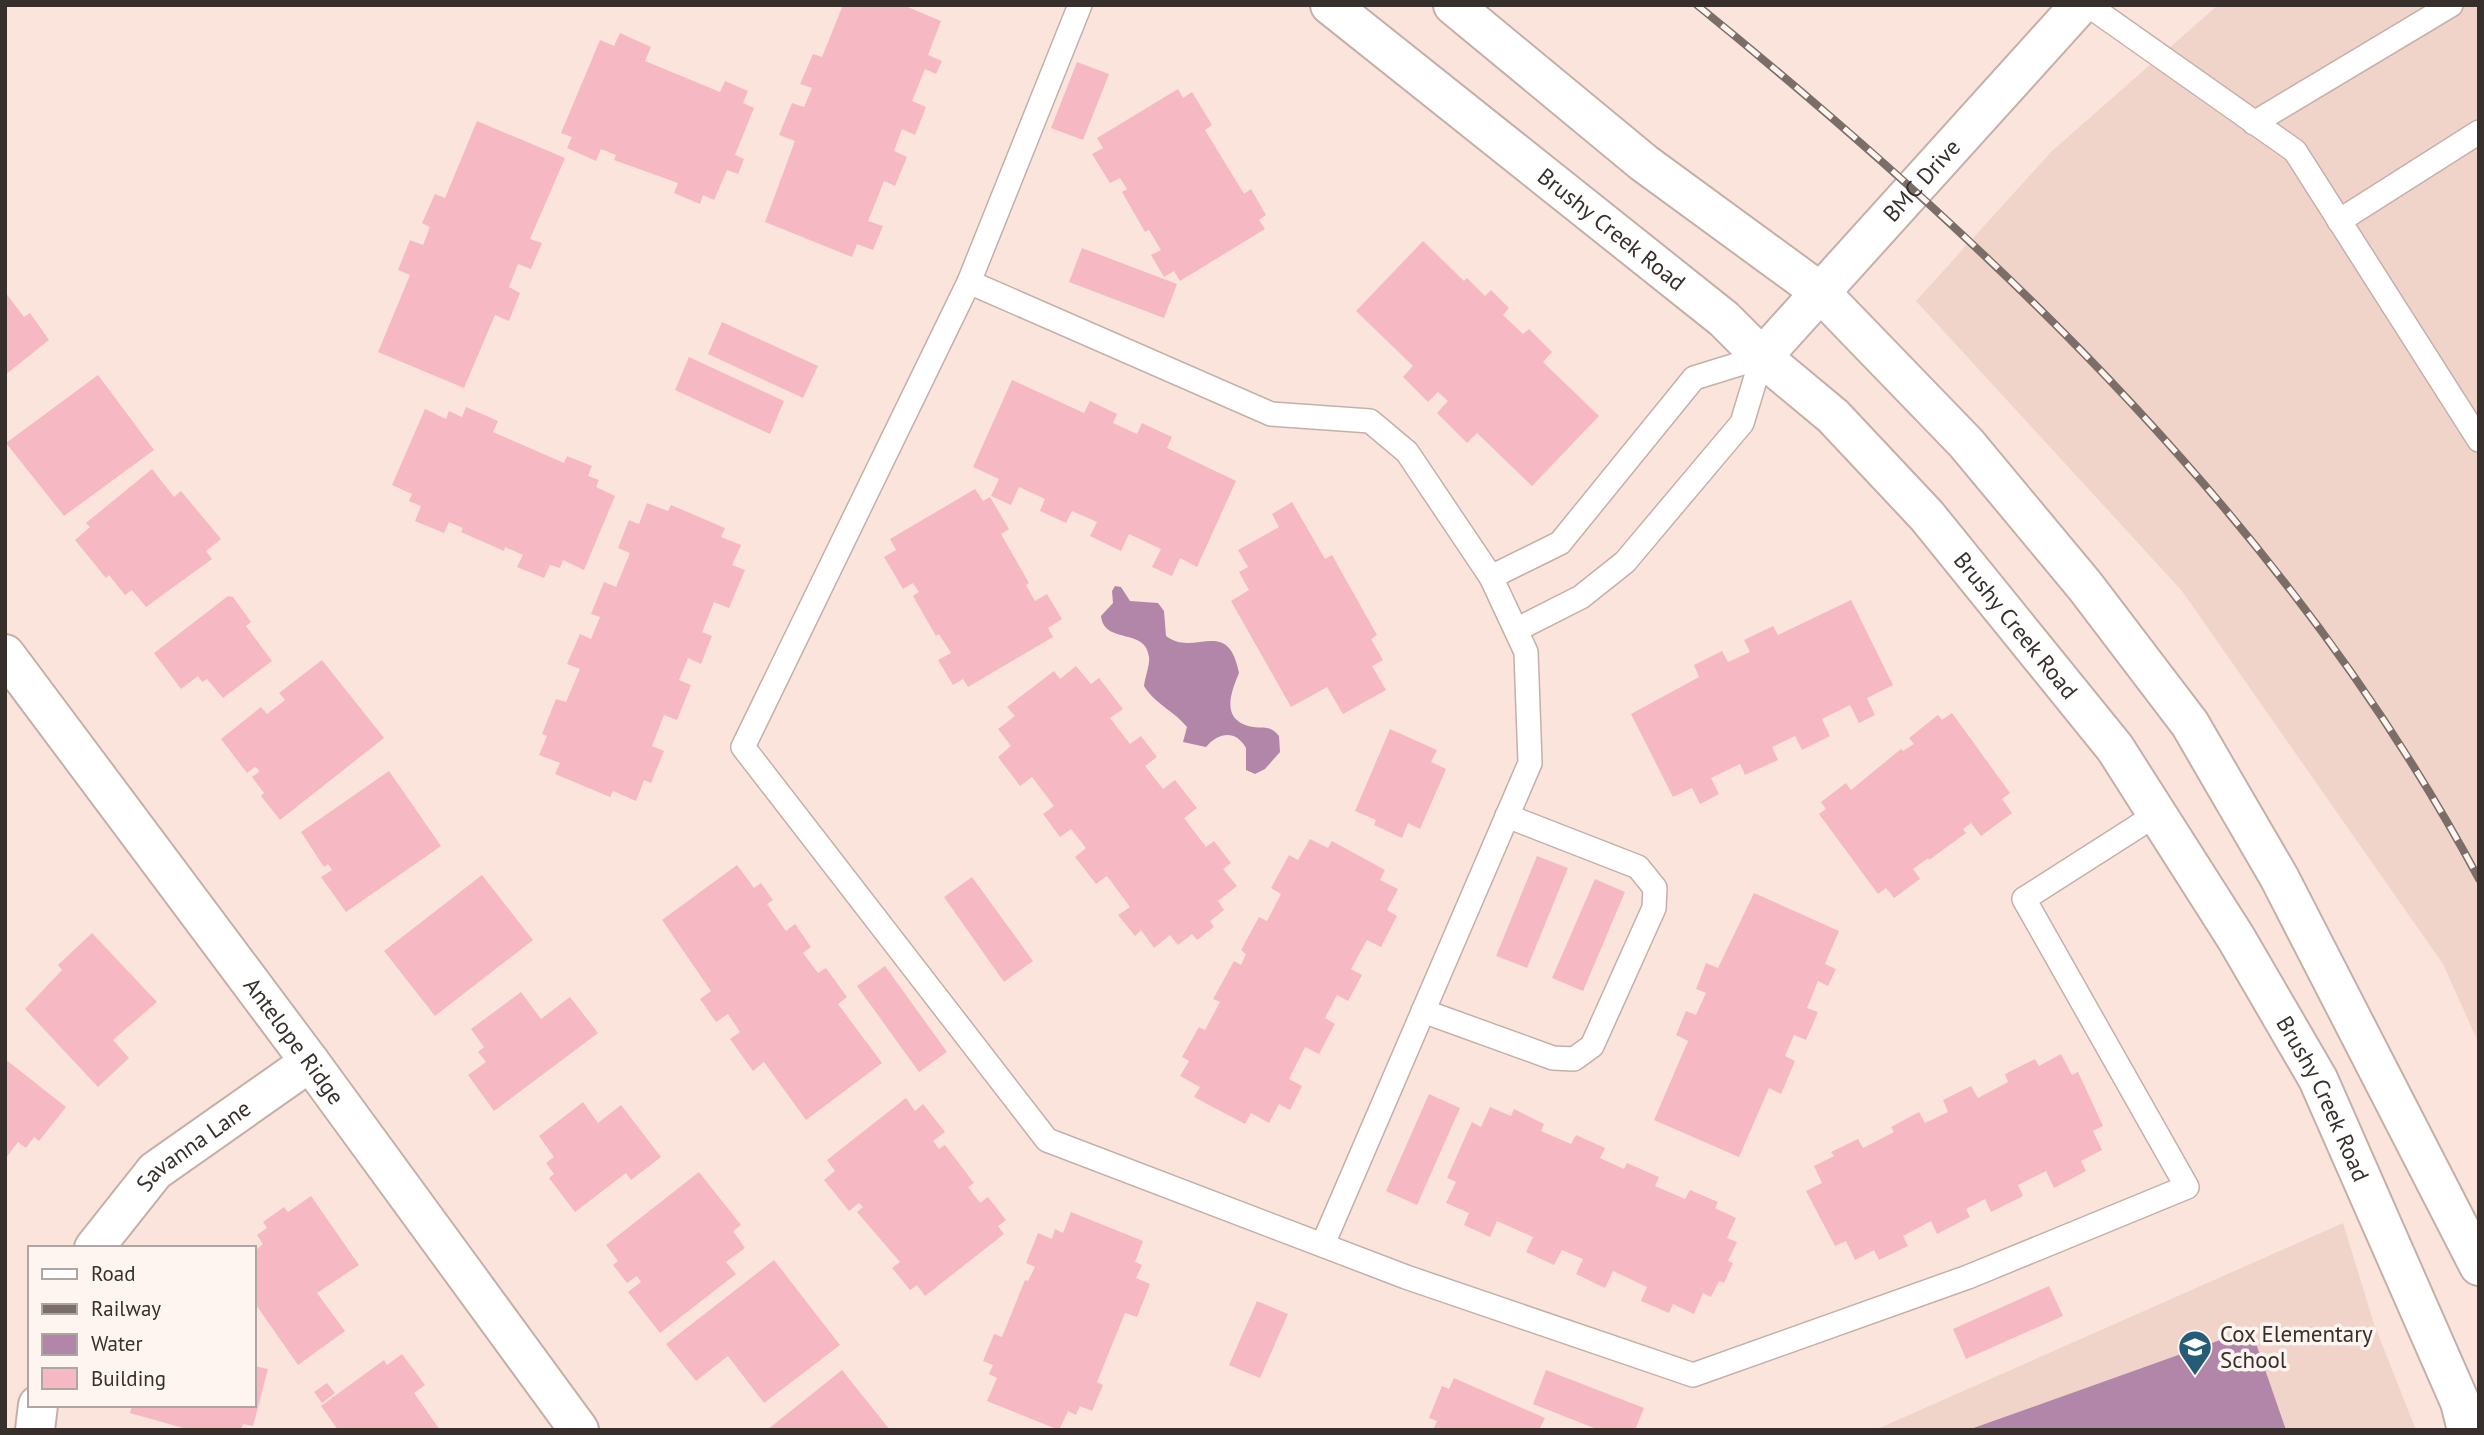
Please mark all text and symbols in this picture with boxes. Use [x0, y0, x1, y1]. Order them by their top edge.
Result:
street label: BMC Drive [1876, 133, 1966, 227]
street label: Brushy Creek Road [1532, 161, 1692, 297]
street label: Brushy Creek Road [1948, 546, 2084, 705]
street label: Antelope Ridge [238, 971, 351, 1110]
street label: Brushy Creek Road [2270, 1010, 2376, 1186]
street label: Savanna Lane [129, 1093, 256, 1197]
legend [28, 1246, 256, 1407]
text: Road [91, 1260, 135, 1287]
text: Railway [91, 1295, 161, 1322]
place label: Cox Elementary School [2220, 1319, 2373, 1374]
school or university icon: Cox Elementary School [2176, 1328, 2214, 1377]
text: Water [91, 1330, 143, 1357]
text: Building [91, 1365, 166, 1392]

